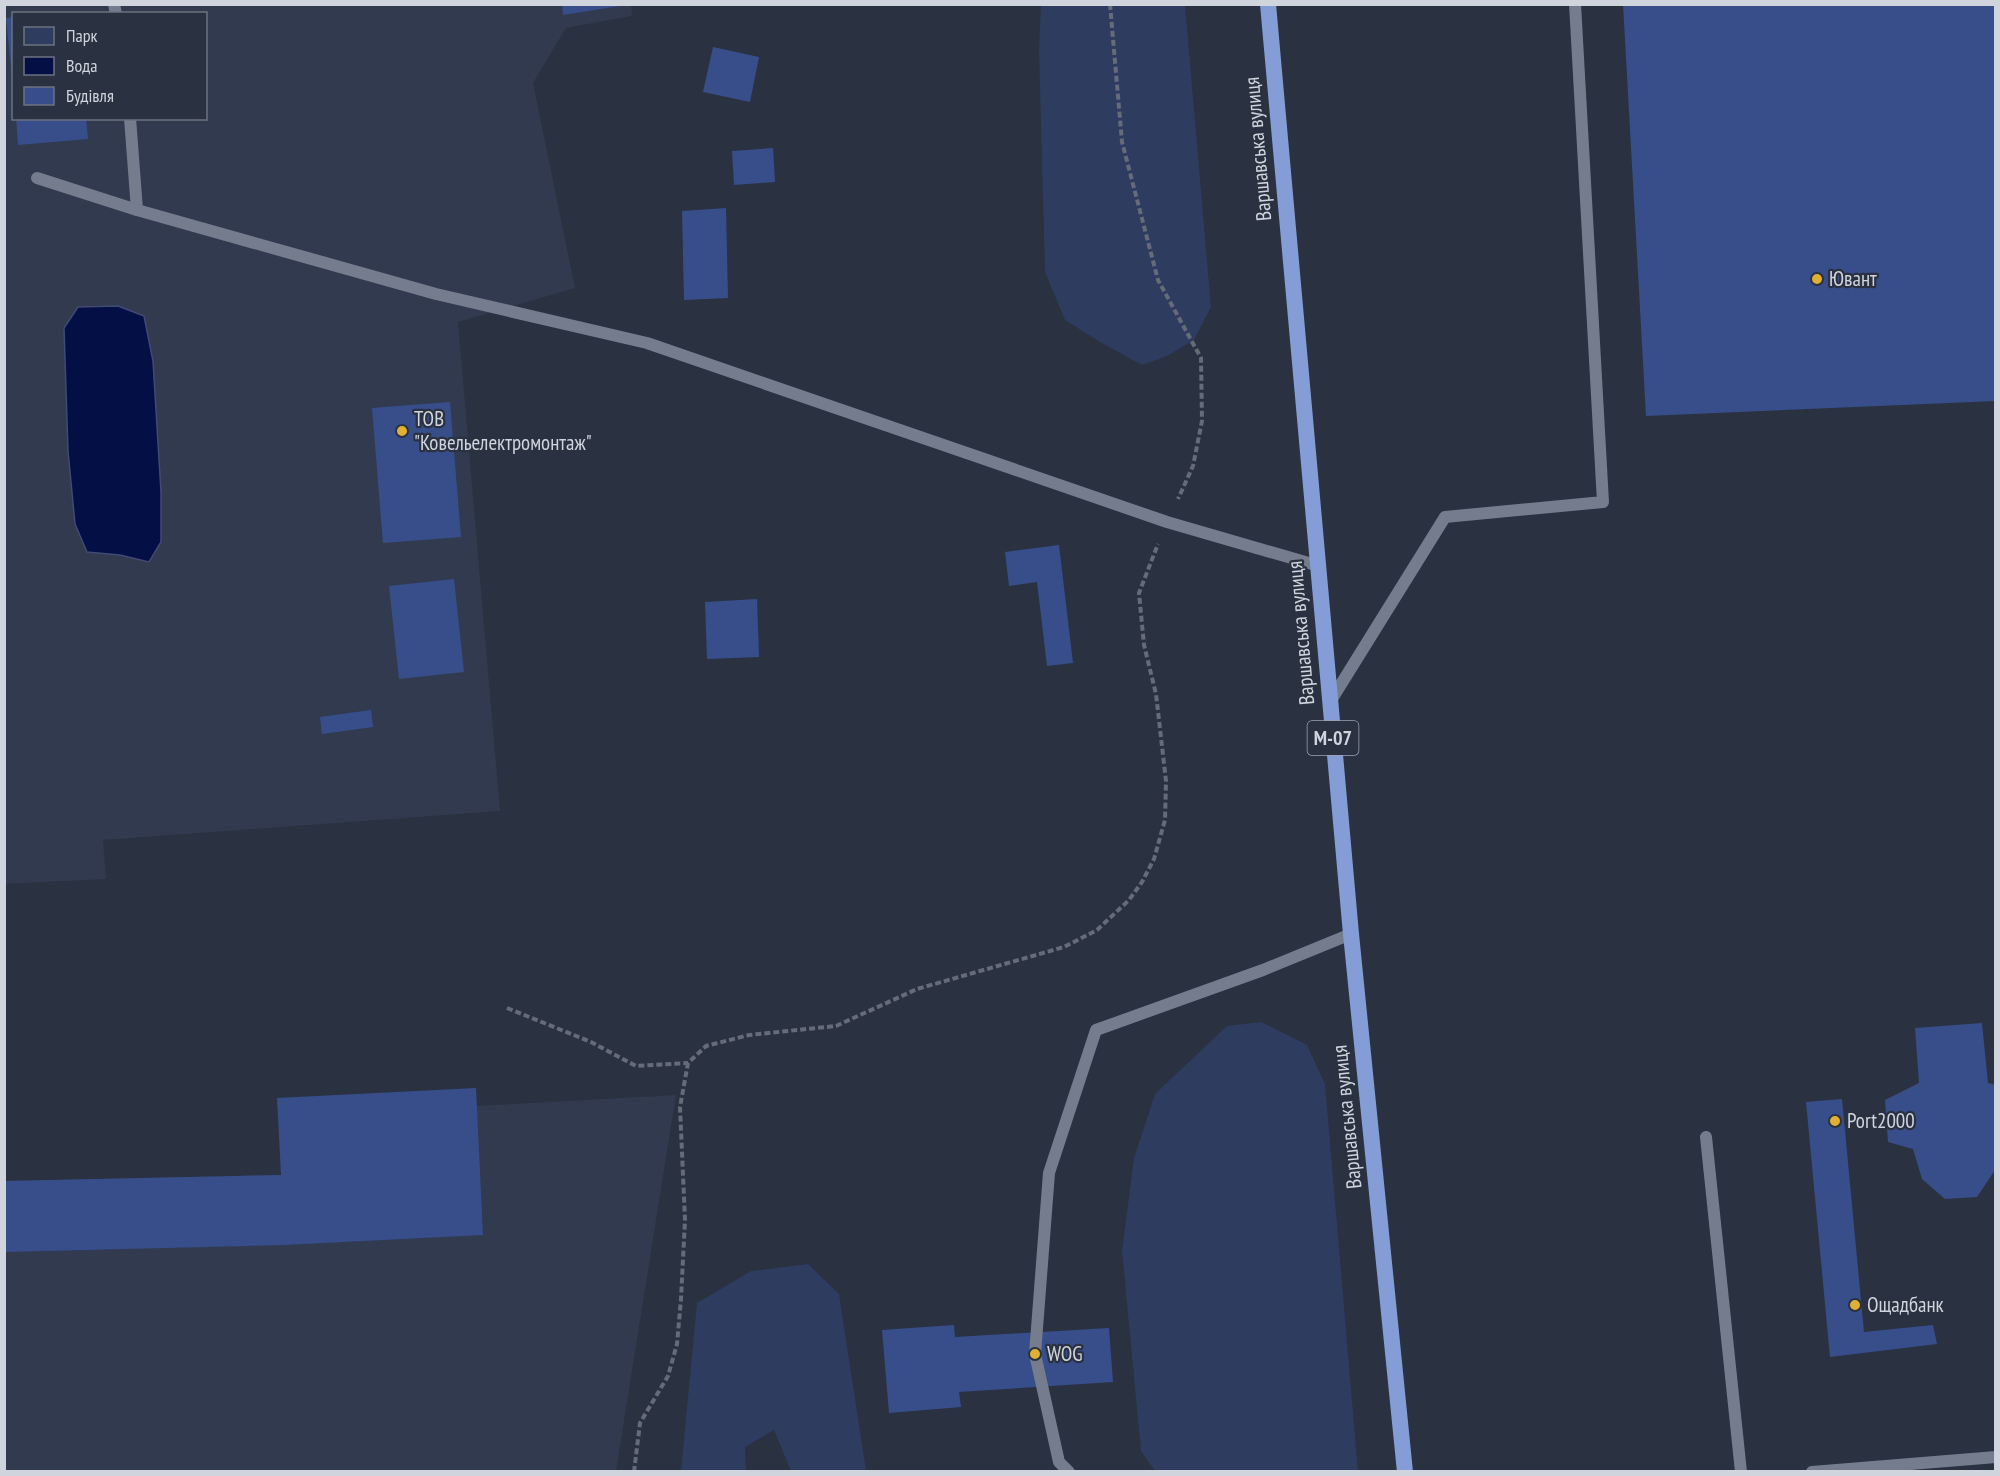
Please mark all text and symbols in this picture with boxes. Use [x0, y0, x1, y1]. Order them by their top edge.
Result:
legend [12, 12, 207, 120]
text: Парк [66, 24, 97, 47]
text: Вода [66, 54, 97, 77]
street label: Варшавська вулиця [1238, 76, 1277, 222]
text: Будівля [66, 84, 114, 107]
place label: Ювант [1829, 265, 1877, 292]
marker: Ювант [1810, 272, 1824, 286]
place label: ТОВ "Ковельелектромонтаж" [414, 405, 592, 456]
marker: ТОВ "Ковельелектромонтаж" [395, 424, 409, 438]
street label: Варшавська вулиця [1281, 560, 1320, 706]
road number: М-07 [1308, 721, 1358, 755]
street label: Варшавська вулиця [1326, 1044, 1367, 1190]
place label: Port2000 [1847, 1107, 1915, 1134]
marker: Port2000 [1828, 1114, 1842, 1128]
place label: Ощадбанк [1867, 1291, 1944, 1318]
marker: Ощадбанк [1848, 1298, 1862, 1312]
place label: WOG [1047, 1340, 1083, 1367]
marker: WOG [1028, 1347, 1042, 1361]

